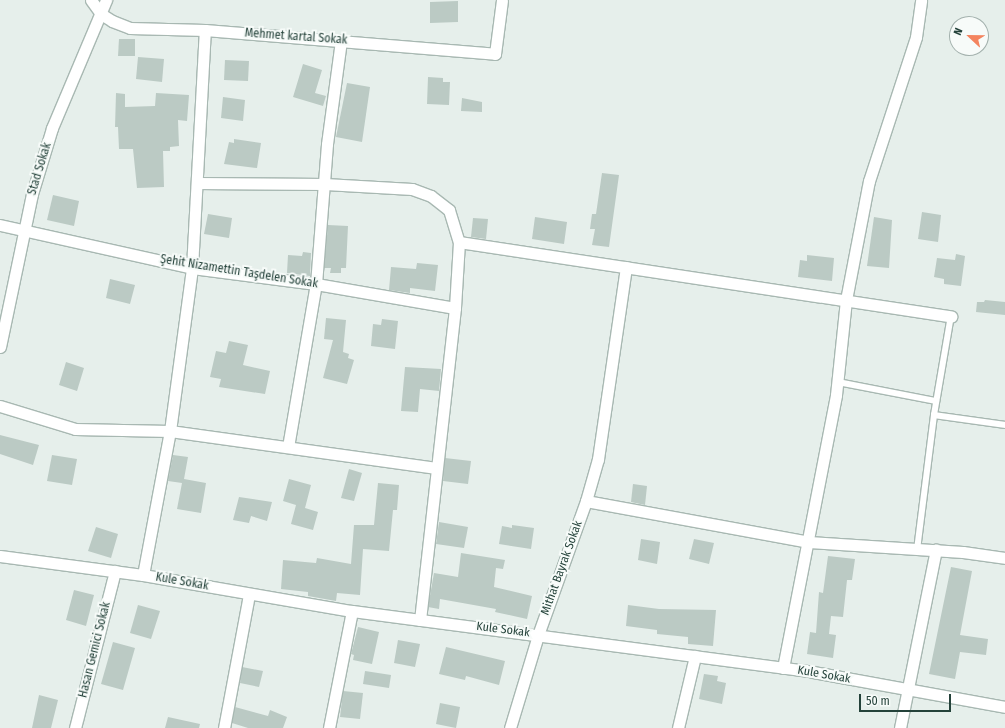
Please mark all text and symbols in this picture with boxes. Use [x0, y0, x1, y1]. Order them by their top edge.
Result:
north arrow [949, 16, 989, 56]
street label: Mehmet kartal Sokak [244, 26, 348, 48]
text: N [951, 26, 966, 37]
street label: Stad Sokak [25, 141, 55, 197]
street label: Şehit Nizamettin Taşdelen Sokak [159, 252, 319, 292]
street label: Mithat Bayrak Sokak [538, 519, 586, 617]
street label: Kule Sokak [154, 570, 210, 594]
street label: Hasan Gemici Sokak [76, 601, 114, 699]
street label: Kule Sokak [476, 620, 530, 640]
street label: Kule Sokak [796, 663, 852, 687]
scale bar [861, 686, 953, 712]
text: 50 m [866, 694, 890, 708]

